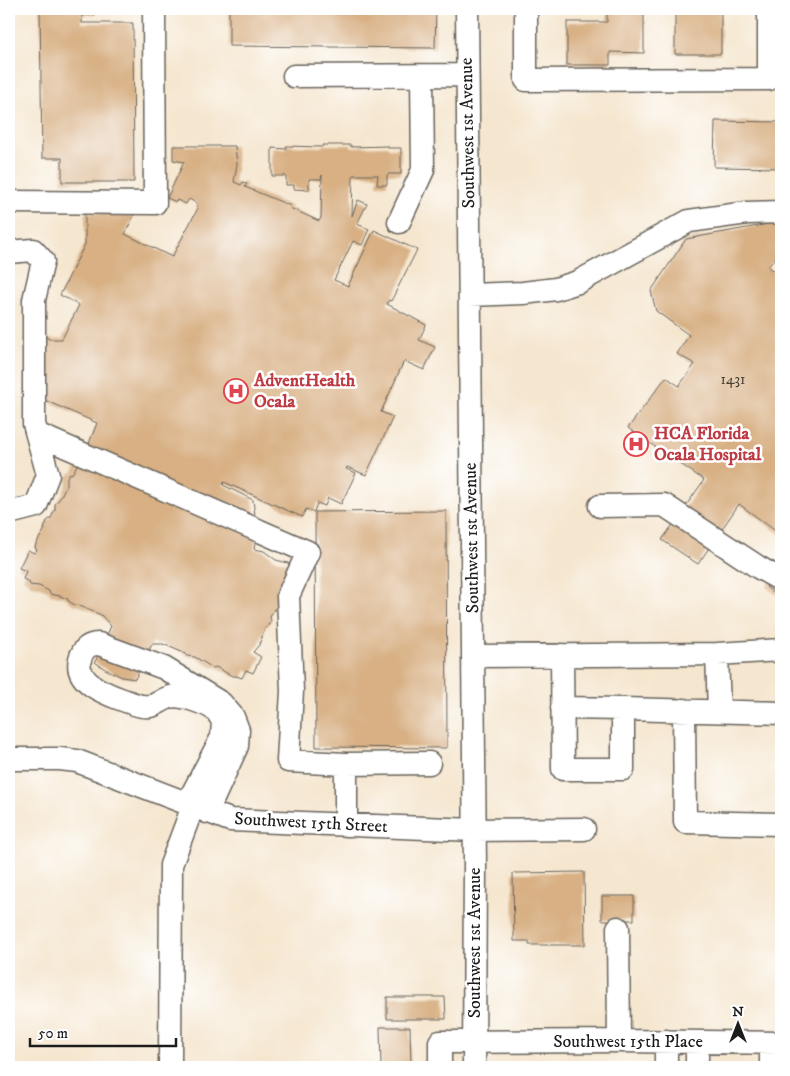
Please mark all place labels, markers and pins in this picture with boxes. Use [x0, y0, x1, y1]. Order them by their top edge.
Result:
place label: AdventHealth Ocala [253, 370, 356, 413]
hospital icon: AdventHealth Ocala [223, 378, 249, 404]
place label: HCA Florida Ocala Hospital [654, 423, 762, 466]
hospital icon: HCA Florida Ocala Hospital [623, 431, 649, 457]

